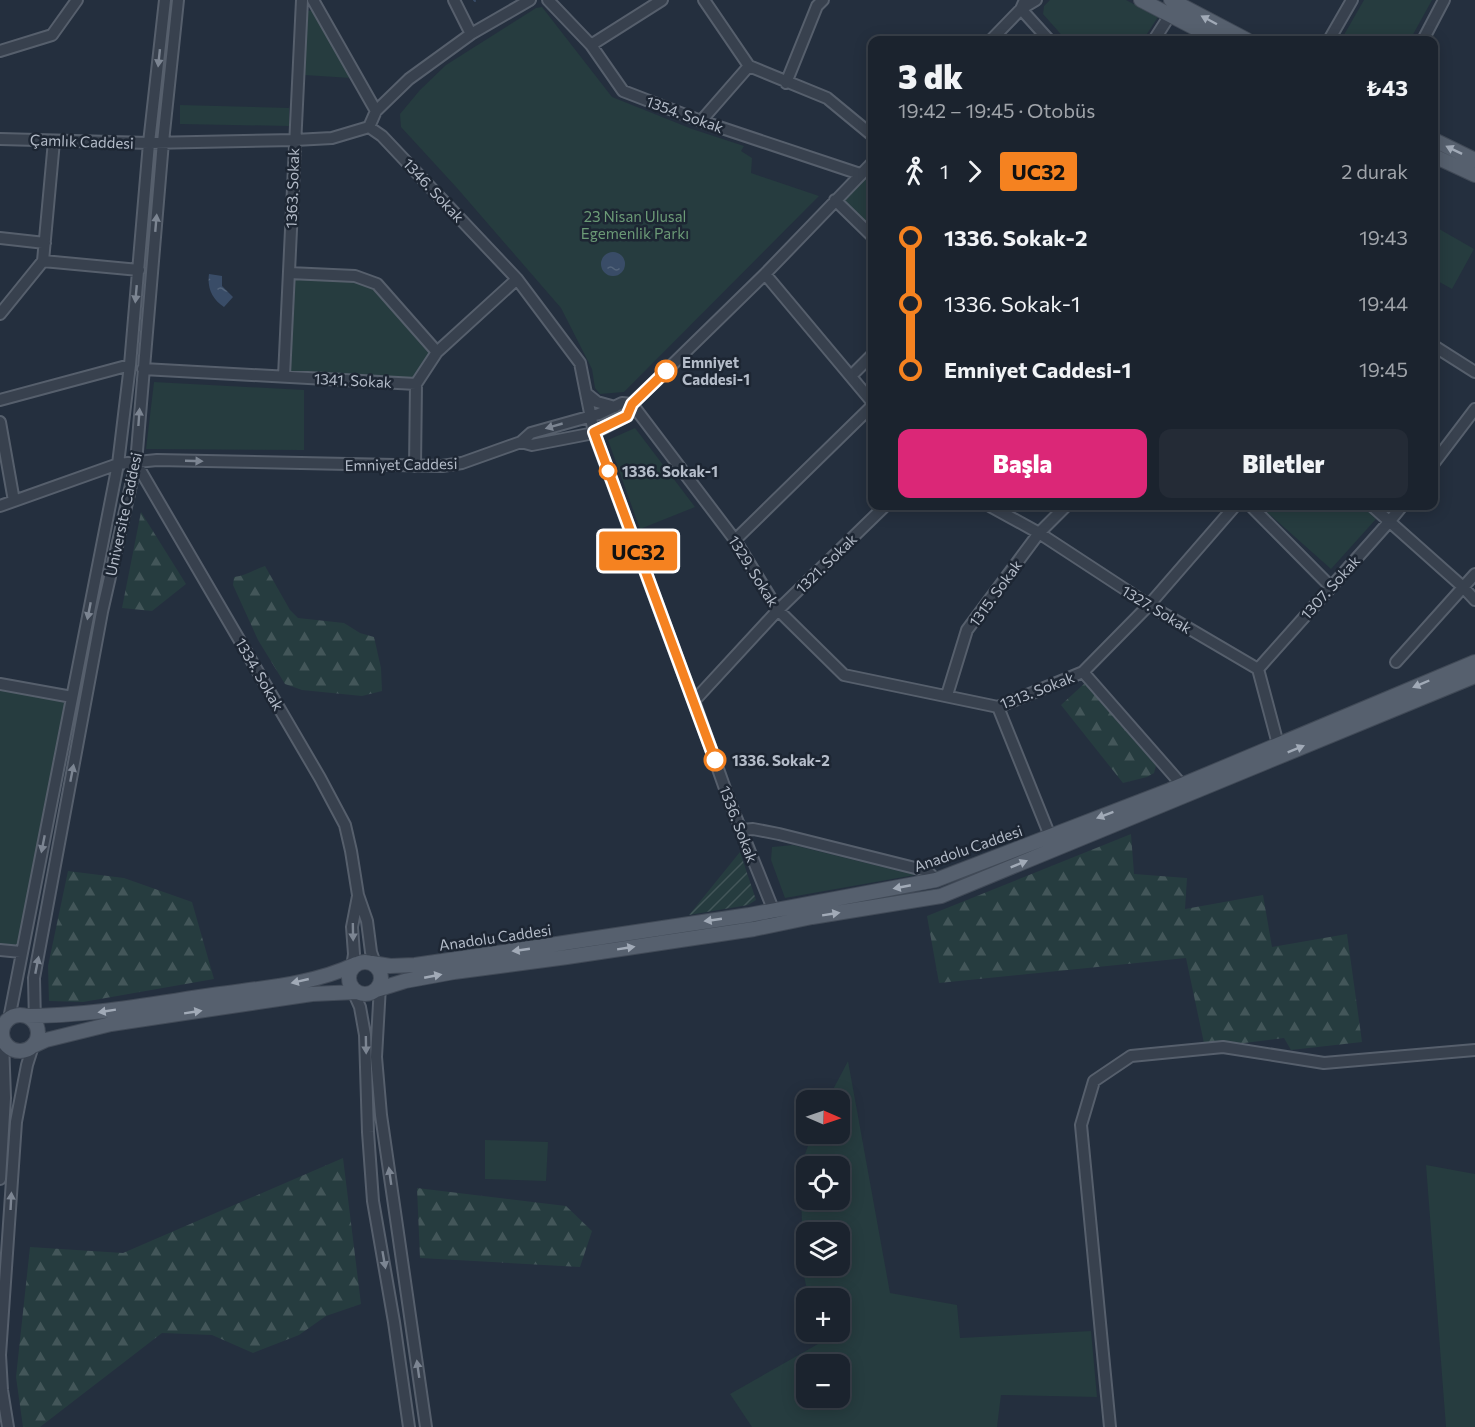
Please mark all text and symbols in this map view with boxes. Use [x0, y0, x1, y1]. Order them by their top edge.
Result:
one-way arrow [1200, 15, 1217, 25]
one-way arrow [154, 49, 163, 68]
text: 3 dk [898, 55, 963, 96]
text: ₺43 [1366, 74, 1408, 101]
street label: 1354. Sokak [644, 92, 726, 136]
text: 19:42 – 19:45 · Otobüs [898, 98, 1095, 122]
street label: Çamlık Caddesi [30, 130, 134, 152]
one-way arrow [1446, 145, 1463, 155]
street label: 1363. Sokak [282, 147, 302, 229]
street label: 1346. Sokak [400, 154, 468, 226]
icon: walk [898, 155, 931, 188]
icon: forward [958, 155, 991, 188]
text: 1 [940, 159, 949, 183]
text: UC32 [1012, 159, 1065, 184]
text: 2 durak [1341, 159, 1408, 183]
park label: 23 Nisan Ulusal Egemenlik Parkı [581, 207, 689, 242]
one-way arrow [151, 213, 161, 232]
text: 1336. Sokak-2 [944, 224, 1087, 251]
text: 19:43 [1359, 225, 1408, 249]
one-way arrow [132, 285, 141, 304]
text: 1336. Sokak-1 [944, 290, 1081, 317]
text: 19:44 [1359, 291, 1408, 315]
place label: Emniyet Caddesi-1 [682, 353, 750, 388]
text: Emniyet Caddesi-1 [944, 356, 1131, 383]
text: 19:45 [1359, 357, 1408, 381]
marker: Emniyet Caddesi-1 [655, 360, 677, 382]
street label: 1341. Sokak [313, 369, 393, 391]
one-way arrow [134, 407, 144, 426]
one-way arrow [545, 422, 563, 432]
button: Başla [898, 429, 1147, 498]
button: Biletler [1159, 429, 1408, 498]
street label: Universite Caddesi [101, 450, 145, 578]
street label: Emniyet Caddesi [344, 454, 458, 474]
one-way arrow [185, 456, 204, 466]
marker: 1336. Sokak-1 [599, 462, 617, 480]
place label: 1336. Sokak-1 [622, 462, 718, 480]
street label: 1321. Sokak [792, 529, 860, 597]
line badge: UC32 [596, 532, 680, 570]
street label: 1329. Sokak [725, 532, 783, 610]
text: UC32 [611, 539, 665, 564]
street label: 1307. Sokak [1297, 551, 1363, 623]
street label: 1315. Sokak [965, 556, 1025, 630]
street label: 1327. Sokak [1119, 581, 1195, 637]
one-way arrow [84, 602, 93, 621]
street label: 1334. Sokak [232, 635, 288, 713]
street label: 1313. Sokak [997, 668, 1077, 712]
one-way arrow [1412, 680, 1430, 689]
one-way arrow [1287, 744, 1305, 753]
marker: 1336. Sokak-2 [704, 749, 726, 771]
place label: 1336. Sokak-2 [732, 751, 830, 769]
one-way arrow [68, 764, 77, 783]
street label: 1336. Sokak [716, 783, 762, 865]
one-way arrow [1096, 811, 1114, 820]
street label: Anadolu Caddesi [911, 821, 1025, 875]
one-way arrow [38, 834, 47, 853]
one-way arrow [1010, 859, 1028, 869]
one-way arrow [892, 883, 911, 892]
one-way arrow [822, 909, 841, 918]
one-way arrow [704, 916, 723, 925]
street label: Anadolu Caddesi [438, 920, 552, 954]
one-way arrow [348, 922, 358, 941]
one-way arrow [617, 943, 636, 952]
one-way arrow [511, 945, 530, 954]
one-way arrow [33, 955, 42, 974]
one-way arrow [424, 971, 443, 980]
one-way arrow [291, 977, 309, 987]
one-way arrow [98, 1006, 117, 1015]
one-way arrow [184, 1008, 203, 1017]
one-way arrow [361, 1035, 370, 1054]
north arrow [796, 1090, 850, 1144]
map controls [796, 1090, 850, 1408]
button: locate [796, 1156, 850, 1210]
one-way arrow [385, 1166, 394, 1185]
one-way arrow [7, 1192, 16, 1211]
button: layers [796, 1222, 850, 1276]
one-way arrow [380, 1250, 389, 1269]
button: + [796, 1288, 850, 1342]
button: − [796, 1354, 850, 1408]
one-way arrow [413, 1359, 422, 1378]

